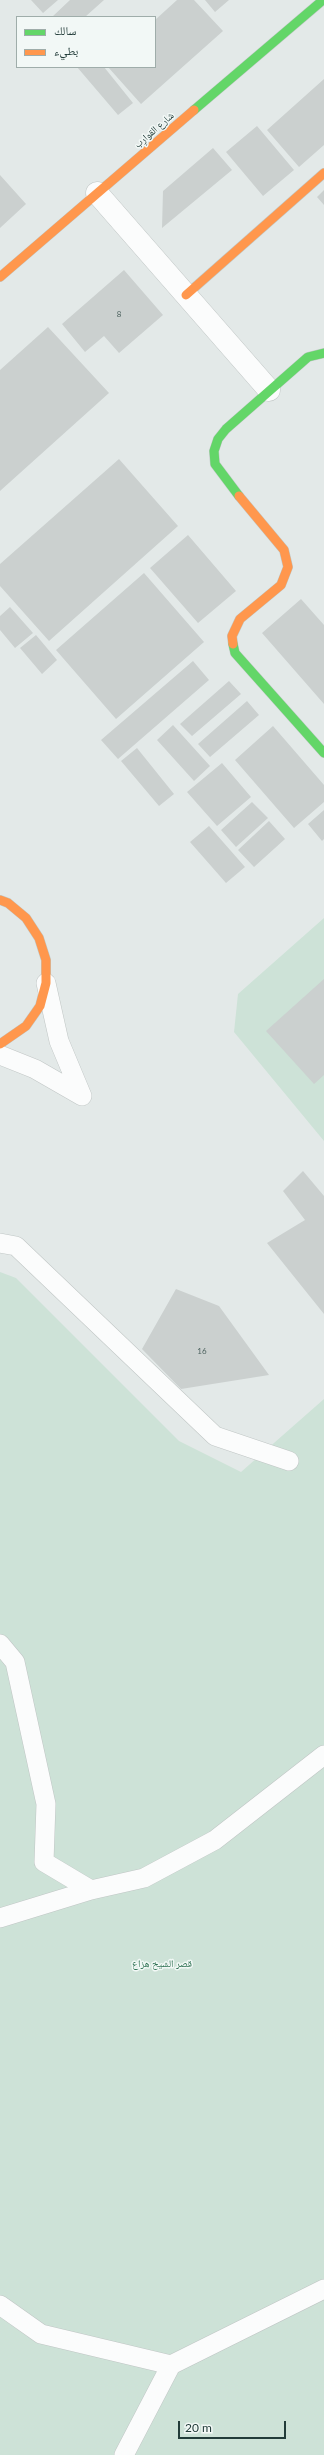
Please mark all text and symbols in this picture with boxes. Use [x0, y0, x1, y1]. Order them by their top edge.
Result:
legend [16, 16, 156, 68]
text: سالك [54, 23, 76, 38]
text: بطيء [54, 43, 78, 58]
street label: شارع القوارِب [132, 110, 176, 150]
house number: 8 [117, 309, 121, 319]
house number: 16 [197, 1346, 207, 1356]
park label: قصر الشيخ هزاع [132, 1958, 192, 1970]
scale bar [180, 2413, 288, 2439]
text: 20 m [185, 2420, 212, 2435]

